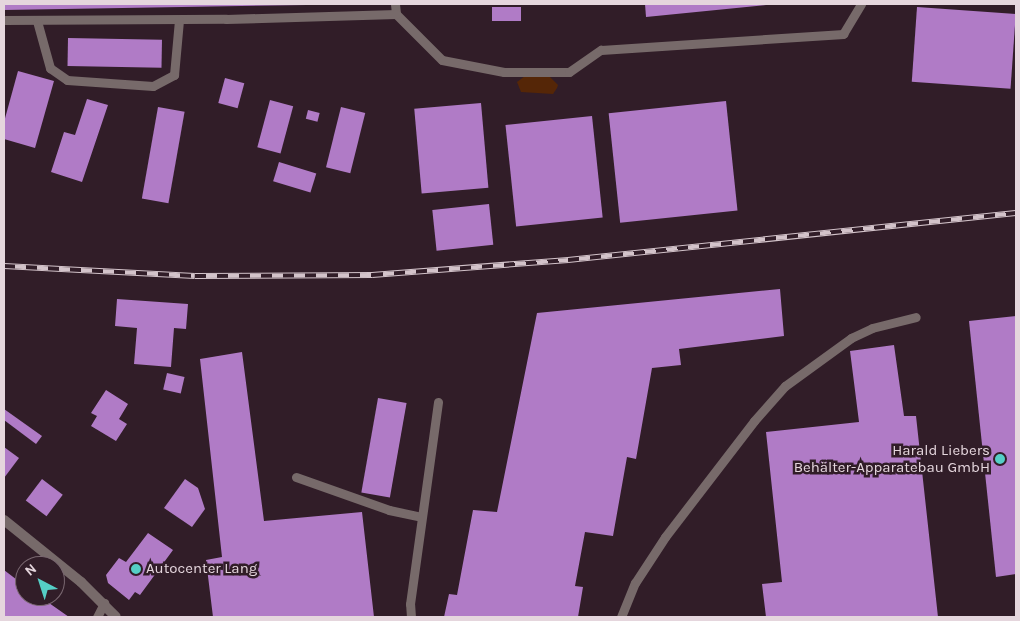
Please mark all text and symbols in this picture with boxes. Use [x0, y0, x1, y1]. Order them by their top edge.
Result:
place label: Harald Liebers Behälter-Apparatebau GmbH [794, 441, 990, 476]
marker: Harald Liebers Behälter-Apparatebau GmbH [994, 453, 1006, 465]
north arrow [15, 556, 65, 606]
text: N [21, 560, 40, 580]
place label: Autocenter Lang [146, 560, 257, 578]
marker: Autocenter Lang [130, 563, 142, 575]

